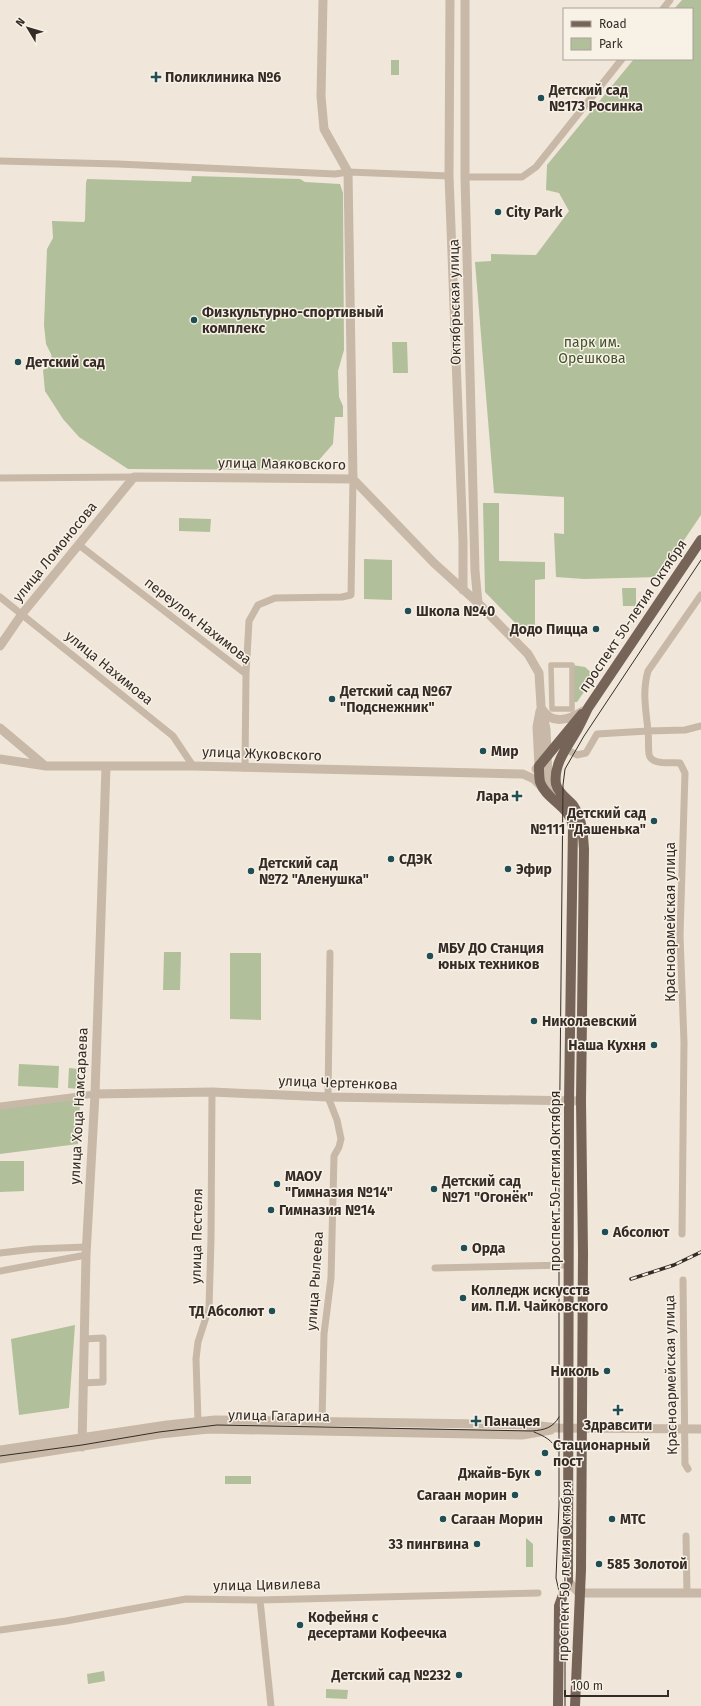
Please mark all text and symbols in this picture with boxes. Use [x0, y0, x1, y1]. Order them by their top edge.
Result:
north arrow [8, 8, 48, 48]
legend [563, 8, 693, 60]
text: N [13, 15, 28, 29]
text: Road [599, 17, 627, 31]
text: Park [599, 37, 623, 51]
place label: Поликлиника №6 [165, 69, 281, 86]
marker: Поликлиника №6 [150, 71, 162, 83]
place label: Детский сад №173 Росинка [548, 82, 643, 115]
marker: Детский сад №173 Росинка [536, 93, 546, 103]
place label: City Park [506, 204, 563, 221]
marker: City Park [493, 207, 503, 217]
street label: Октябрьская улица [445, 239, 465, 365]
place label: Физкультурно-спортивный комплекс [202, 304, 384, 337]
marker: Физкультурно-спортивный комплекс [189, 315, 199, 325]
park label: парк им. Орешкова [558, 334, 626, 367]
place label: Детский сад [25, 354, 105, 371]
marker: Детский сад [13, 357, 23, 367]
street label: улица Маяковского [218, 454, 346, 474]
street label: улица Ломоносова [9, 498, 101, 606]
street label: проспект 50-летия Октября [575, 536, 691, 696]
street label: переулок Нахимова [141, 574, 255, 668]
place label: Школа №40 [416, 603, 495, 620]
marker: Школа №40 [403, 606, 413, 616]
place label: Додо Пицца [509, 621, 588, 638]
marker: Додо Пицца [591, 624, 601, 634]
street label: улица Нахимова [62, 627, 156, 709]
place label: Детский сад №67 "Подснежник" [339, 683, 452, 716]
marker: Детский сад №67 "Подснежник" [327, 694, 337, 704]
street label: улица Жуковского [202, 743, 322, 765]
place label: Мир [491, 743, 519, 760]
marker: Мир [478, 746, 488, 756]
place label: Лара [476, 788, 509, 805]
marker: Лара [512, 791, 522, 801]
place label: Детский сад №111 "Дашенька" [530, 805, 646, 838]
marker: Детский сад №111 "Дашенька" [649, 816, 659, 826]
street label: Красноармейская улица [662, 842, 679, 1002]
place label: СДЭК [399, 851, 432, 868]
marker: СДЭК [386, 854, 396, 864]
place label: Детский сад №72 "Аленушка" [258, 855, 369, 888]
place label: Эфир [516, 861, 552, 878]
marker: Эфир [503, 864, 513, 874]
marker: Детский сад №72 "Аленушка" [246, 866, 256, 876]
place label: МБУ ДО Станция юных техников [438, 940, 544, 973]
marker: МБУ ДО Станция юных техников [425, 951, 435, 961]
place label: Николаевский [542, 1013, 637, 1030]
marker: Николаевский [529, 1016, 539, 1026]
street label: улица Хоца Намсараева [66, 1027, 92, 1185]
place label: Наша Кухня [568, 1037, 646, 1054]
marker: Наша Кухня [649, 1040, 659, 1050]
street label: улица Чертенкова [278, 1072, 398, 1094]
street label: проспект 50-летия Октября [547, 1091, 564, 1272]
place label: МАОУ "Гимназия №14" [285, 1168, 393, 1201]
place label: Детский сад №71 "Огонёк" [441, 1173, 533, 1206]
marker: МАОУ "Гимназия №14" [272, 1179, 282, 1189]
marker: Детский сад №71 "Огонёк" [429, 1184, 439, 1194]
street label: улица Пестеля [188, 1188, 206, 1284]
place label: Гимназия №14 [279, 1202, 375, 1219]
marker: Гимназия №14 [266, 1205, 276, 1215]
place label: Абсолют [612, 1224, 670, 1241]
marker: Абсолют [600, 1227, 610, 1237]
street label: улица Рылеева [303, 1231, 327, 1331]
place label: Орда [472, 1240, 506, 1257]
marker: Орда [459, 1243, 469, 1253]
place label: Колледж искусств им. П.И. Чайковского [471, 1282, 608, 1315]
marker: Колледж искусств им. П.И. Чайковского [458, 1293, 468, 1303]
street label: Красноармейская улица [661, 1295, 681, 1455]
place label: ТД Абсолют [189, 1303, 264, 1320]
marker: ТД Абсолют [267, 1306, 277, 1316]
place label: Николь [551, 1363, 600, 1380]
marker: Николь [602, 1366, 612, 1376]
marker: Здравсити [613, 1405, 623, 1415]
street label: улица Гагарина [228, 1407, 330, 1425]
place label: Панацея [484, 1413, 540, 1430]
marker: Панацея [471, 1416, 481, 1426]
place label: Здравсити [583, 1417, 652, 1434]
place label: Стационарный пост [553, 1437, 650, 1470]
marker: Стационарный пост [540, 1448, 550, 1458]
place label: Джайв-Бук [457, 1465, 530, 1482]
marker: Джайв-Бук [533, 1468, 543, 1478]
street label: проспект 50-летия Октября [555, 1480, 575, 1662]
place label: Сагаан морин [417, 1487, 507, 1504]
marker: Сагаан морин [510, 1490, 520, 1500]
place label: Сагаан Морин [451, 1511, 543, 1528]
place label: МТС [620, 1511, 646, 1528]
marker: Сагаан Морин [438, 1514, 448, 1524]
marker: МТС [607, 1514, 617, 1524]
place label: 33 пингвина [387, 1536, 469, 1553]
marker: 33 пингвина [472, 1539, 482, 1549]
place label: 585 Золотой [607, 1556, 688, 1573]
marker: 585 Золотой [594, 1559, 604, 1569]
street label: улица Цивилева [213, 1576, 321, 1594]
place label: Кофейня с десертами Кофеечка [308, 1609, 447, 1642]
marker: Кофейня с десертами Кофеечка [295, 1620, 305, 1630]
place label: Детский сад №232 [331, 1667, 451, 1684]
marker: Детский сад №232 [454, 1670, 464, 1680]
scale bar [565, 1672, 668, 1698]
text: 100 m [571, 1679, 603, 1693]

